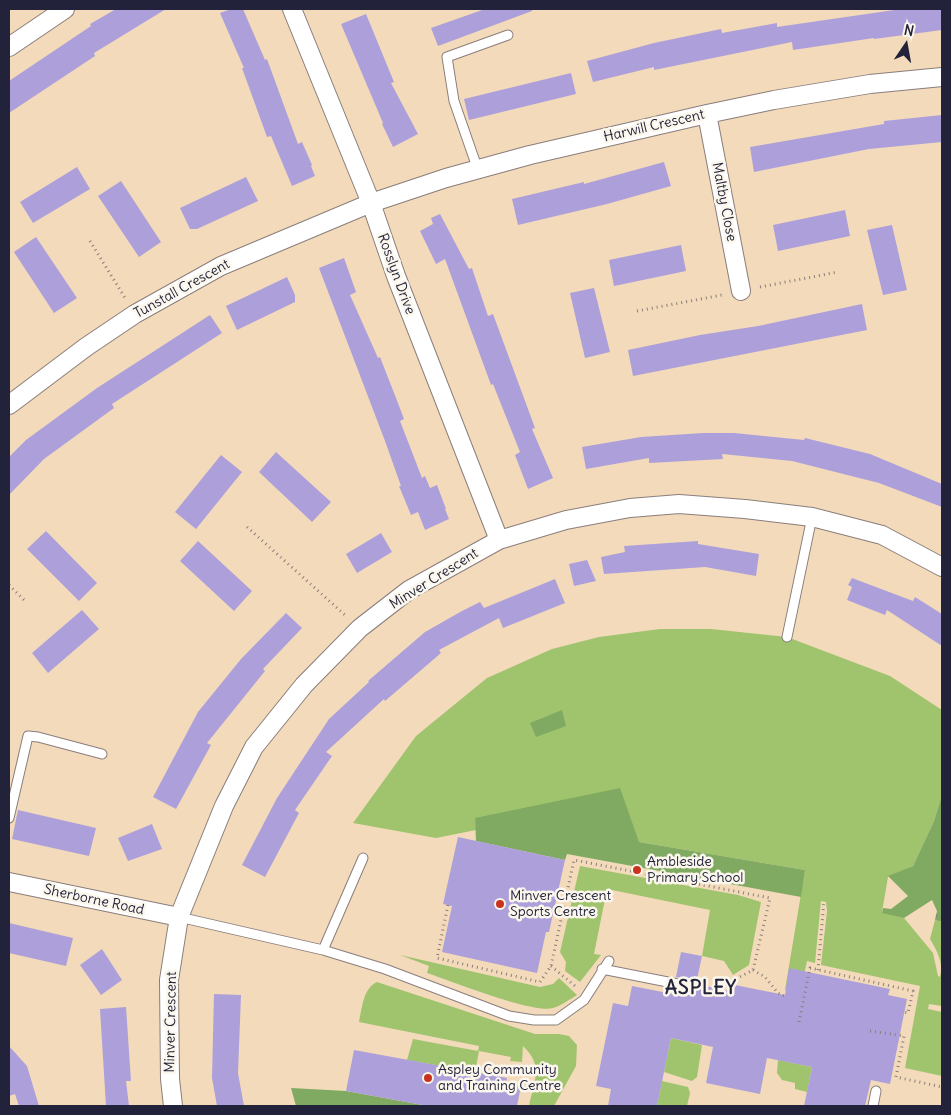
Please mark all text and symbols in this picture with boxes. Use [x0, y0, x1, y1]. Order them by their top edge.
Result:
north arrow [881, 20, 931, 70]
text: N [903, 21, 916, 40]
street label: Harwill Crescent [602, 106, 706, 146]
street label: Maltby Close [708, 161, 740, 243]
street label: Rosslyn Drive [374, 231, 418, 317]
street label: Tunstall Crescent [131, 256, 233, 322]
street label: Minver Crescent [387, 545, 481, 613]
place label: Ambleside Primary School [647, 854, 743, 886]
marker: Ambleside Primary School [631, 864, 643, 876]
street label: Sherborne Road [42, 881, 146, 919]
place label: Minver Crescent Sports Centre [510, 888, 611, 920]
marker: Minver Crescent Sports Centre [494, 898, 506, 910]
street label: Minver Crescent [162, 971, 180, 1073]
district label: ASPLEY [664, 978, 738, 1000]
place label: Aspley Community and Training Centre [438, 1062, 561, 1094]
marker: Aspley Community and Training Centre [422, 1072, 434, 1084]

